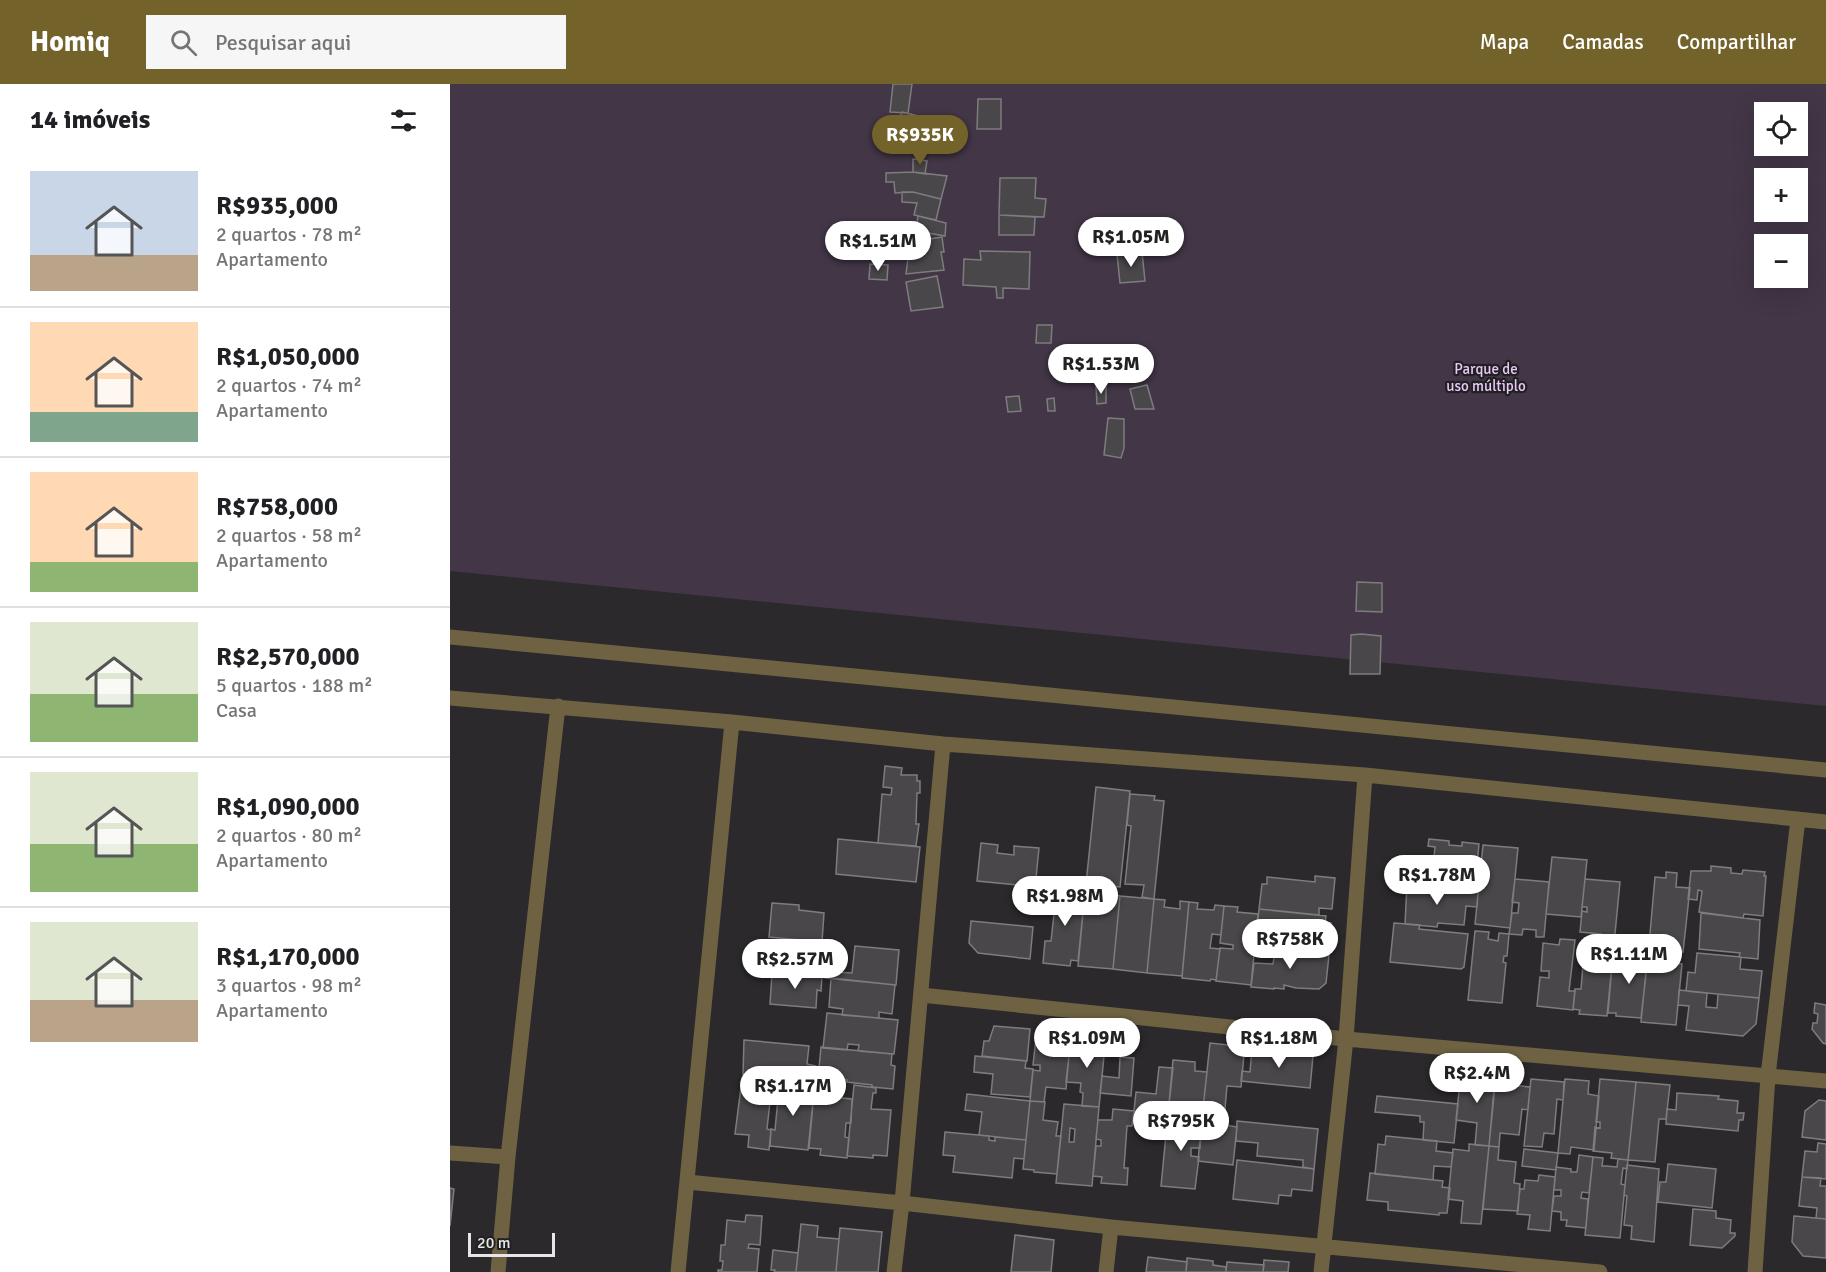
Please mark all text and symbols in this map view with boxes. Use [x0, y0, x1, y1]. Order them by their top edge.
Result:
search box [146, 15, 566, 69]
text: Homiq [30, 25, 110, 59]
icon: search [167, 26, 200, 59]
text: Pesquisar aqui [215, 29, 351, 56]
text: Mapa [1480, 29, 1529, 55]
text: Camadas [1562, 29, 1644, 55]
text: Compartilhar [1677, 29, 1796, 55]
map controls [1754, 102, 1808, 288]
button: locate [1754, 102, 1808, 156]
text: 14 imóveis [30, 104, 150, 136]
icon: filters [387, 104, 420, 137]
pin: R$935K [871, 115, 969, 166]
text: R$935K [886, 122, 954, 147]
button: + [1754, 168, 1808, 222]
text: R$935,000 [216, 190, 338, 222]
icon: home [78, 195, 150, 267]
pin: R$1.05M [1076, 217, 1186, 268]
pin: R$1.51M [823, 221, 933, 272]
text: 2 quartos · 78 m² [216, 222, 362, 247]
text: R$1.05M [1092, 224, 1170, 249]
text: R$1.51M [839, 228, 917, 253]
button: − [1754, 234, 1808, 288]
text: Apartamento [216, 247, 328, 272]
text: R$1,050,000 [216, 341, 360, 373]
pin: R$1.53M [1046, 344, 1156, 395]
icon: home [78, 346, 150, 418]
text: R$1.53M [1062, 351, 1140, 376]
park label: Parque de uso múltiplo [1446, 360, 1526, 395]
text: 2 quartos · 74 m² [216, 373, 362, 398]
text: Apartamento [216, 398, 328, 423]
text: R$758,000 [216, 491, 338, 523]
icon: home [78, 496, 150, 568]
text: 2 quartos · 58 m² [216, 523, 362, 548]
text: Apartamento [216, 548, 328, 573]
text: R$2,570,000 [216, 641, 360, 673]
icon: home [78, 646, 150, 718]
text: 5 quartos · 188 m² [216, 673, 373, 698]
text: Casa [216, 698, 257, 723]
text: R$1,090,000 [216, 791, 360, 823]
icon: home [78, 796, 150, 868]
text: 2 quartos · 80 m² [216, 823, 362, 848]
text: Apartamento [216, 848, 328, 873]
pin: R$1.78M [1382, 855, 1492, 906]
text: R$1.78M [1398, 862, 1476, 887]
pin: R$1.98M [1010, 876, 1120, 927]
text: R$1.98M [1026, 883, 1104, 908]
pin: R$758K [1241, 919, 1339, 970]
text: R$758K [1256, 926, 1324, 951]
pin: R$1.11M [1574, 934, 1684, 985]
pin: R$2.57M [740, 939, 850, 990]
text: R$1,170,000 [216, 941, 360, 973]
text: R$1.11M [1590, 941, 1668, 966]
icon: home [78, 946, 150, 1018]
text: R$2.57M [756, 946, 834, 971]
text: 3 quartos · 98 m² [216, 973, 362, 998]
text: Apartamento [216, 998, 328, 1023]
pin: R$1.09M [1032, 1018, 1142, 1069]
pin: R$1.18M [1224, 1018, 1334, 1069]
text: R$1.09M [1048, 1025, 1126, 1050]
text: R$1.18M [1240, 1025, 1318, 1050]
pin: R$2.4M [1428, 1053, 1526, 1104]
text: R$2.4M [1443, 1060, 1511, 1085]
pin: R$1.17M [738, 1066, 848, 1117]
text: R$1.17M [754, 1073, 832, 1098]
pin: R$795K [1132, 1101, 1230, 1152]
text: R$795K [1147, 1108, 1215, 1133]
scale bar [468, 1230, 555, 1258]
text: 20 m [477, 1233, 511, 1253]

